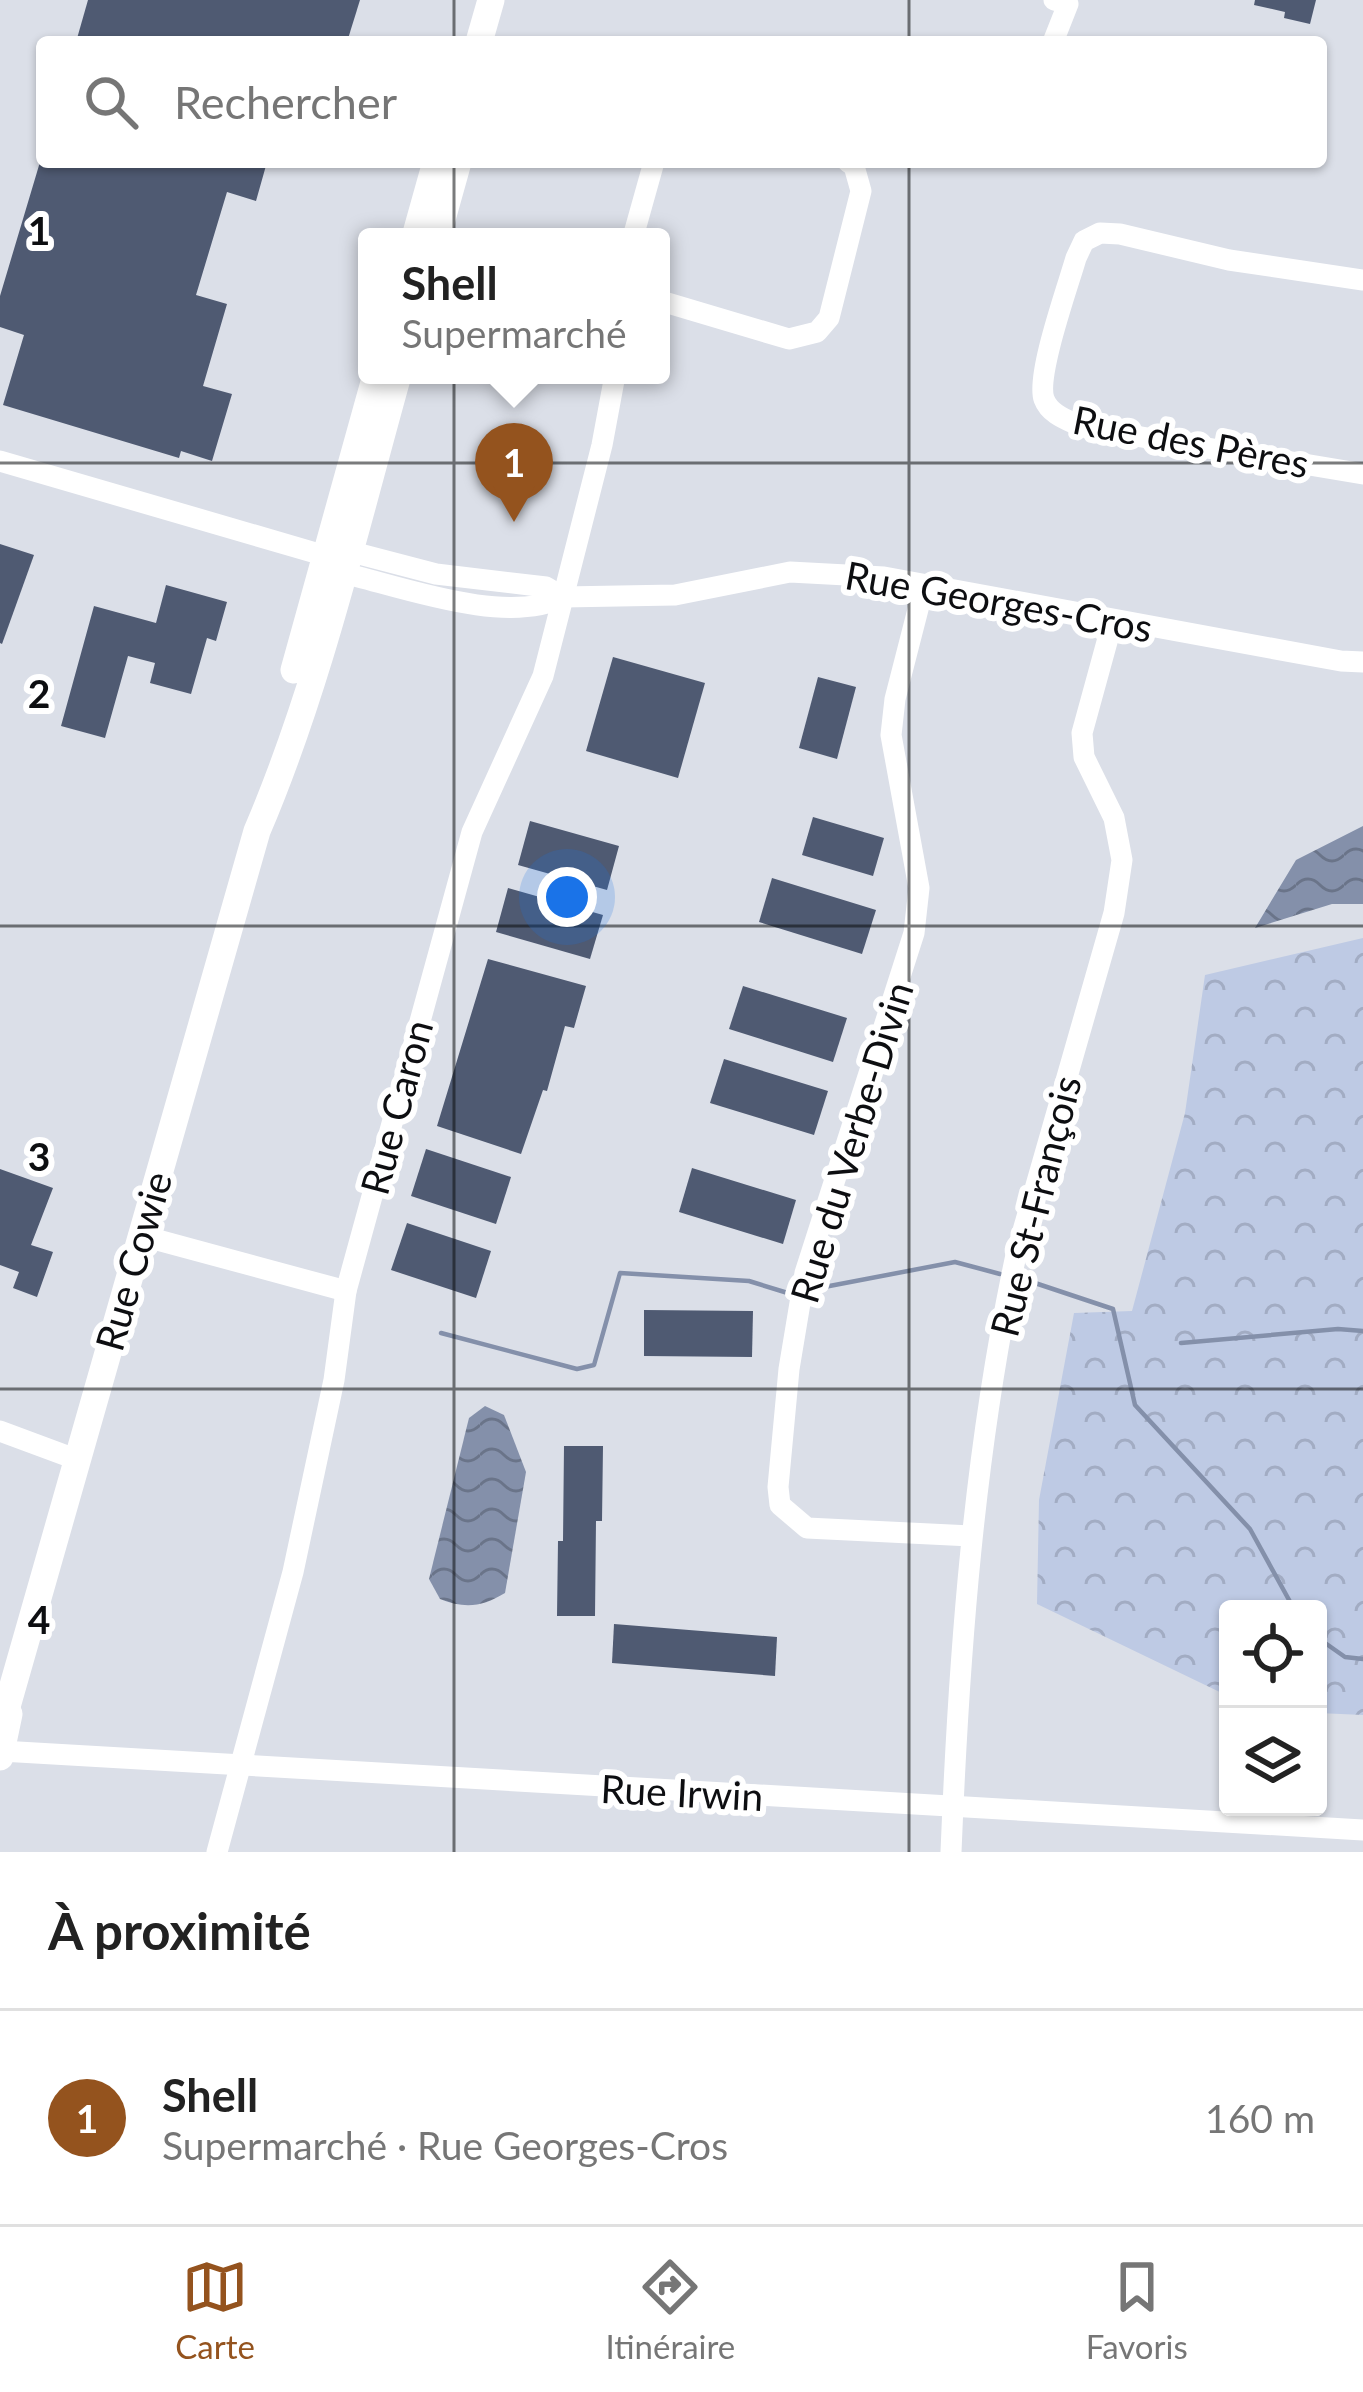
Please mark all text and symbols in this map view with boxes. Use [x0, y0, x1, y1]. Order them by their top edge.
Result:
search box [36, 36, 1327, 168]
icon: search [78, 69, 144, 135]
text: Rechercher [174, 75, 397, 129]
text: 1 [28, 207, 50, 253]
popup [358, 228, 670, 384]
text: Shell [402, 256, 498, 310]
text: Supermarché [402, 310, 627, 356]
street label: Rue des Pères [1069, 396, 1313, 486]
pin: 1 [475, 423, 553, 522]
street label: Rue Georges-Cros [842, 551, 1156, 651]
text: 2 [28, 670, 50, 716]
your location [537, 867, 597, 927]
street label: Rue du Verbe-Divin [780, 976, 922, 1308]
street label: Rue Caron [351, 1015, 441, 1199]
street label: Rue St-François [980, 1071, 1090, 1341]
text: 3 [28, 1133, 50, 1179]
street label: Rue Cowie [86, 1166, 180, 1356]
text: 4 [28, 1596, 50, 1642]
map controls [1219, 1600, 1327, 1816]
button: locate [1219, 1600, 1327, 1708]
button: layers [1219, 1708, 1327, 1816]
street label: Rue Irwin [600, 1765, 764, 1819]
text: À proximité [48, 1900, 311, 1961]
text: Shell [162, 2068, 258, 2122]
text: 1 [76, 2095, 98, 2141]
text: 160 m [1205, 2095, 1315, 2141]
text: Supermarché · Rue Georges-Cros [162, 2122, 728, 2168]
tab: Carte [175, 2254, 255, 2366]
tab: Itinéraire [605, 2254, 735, 2366]
tab: Favoris [1086, 2254, 1188, 2366]

